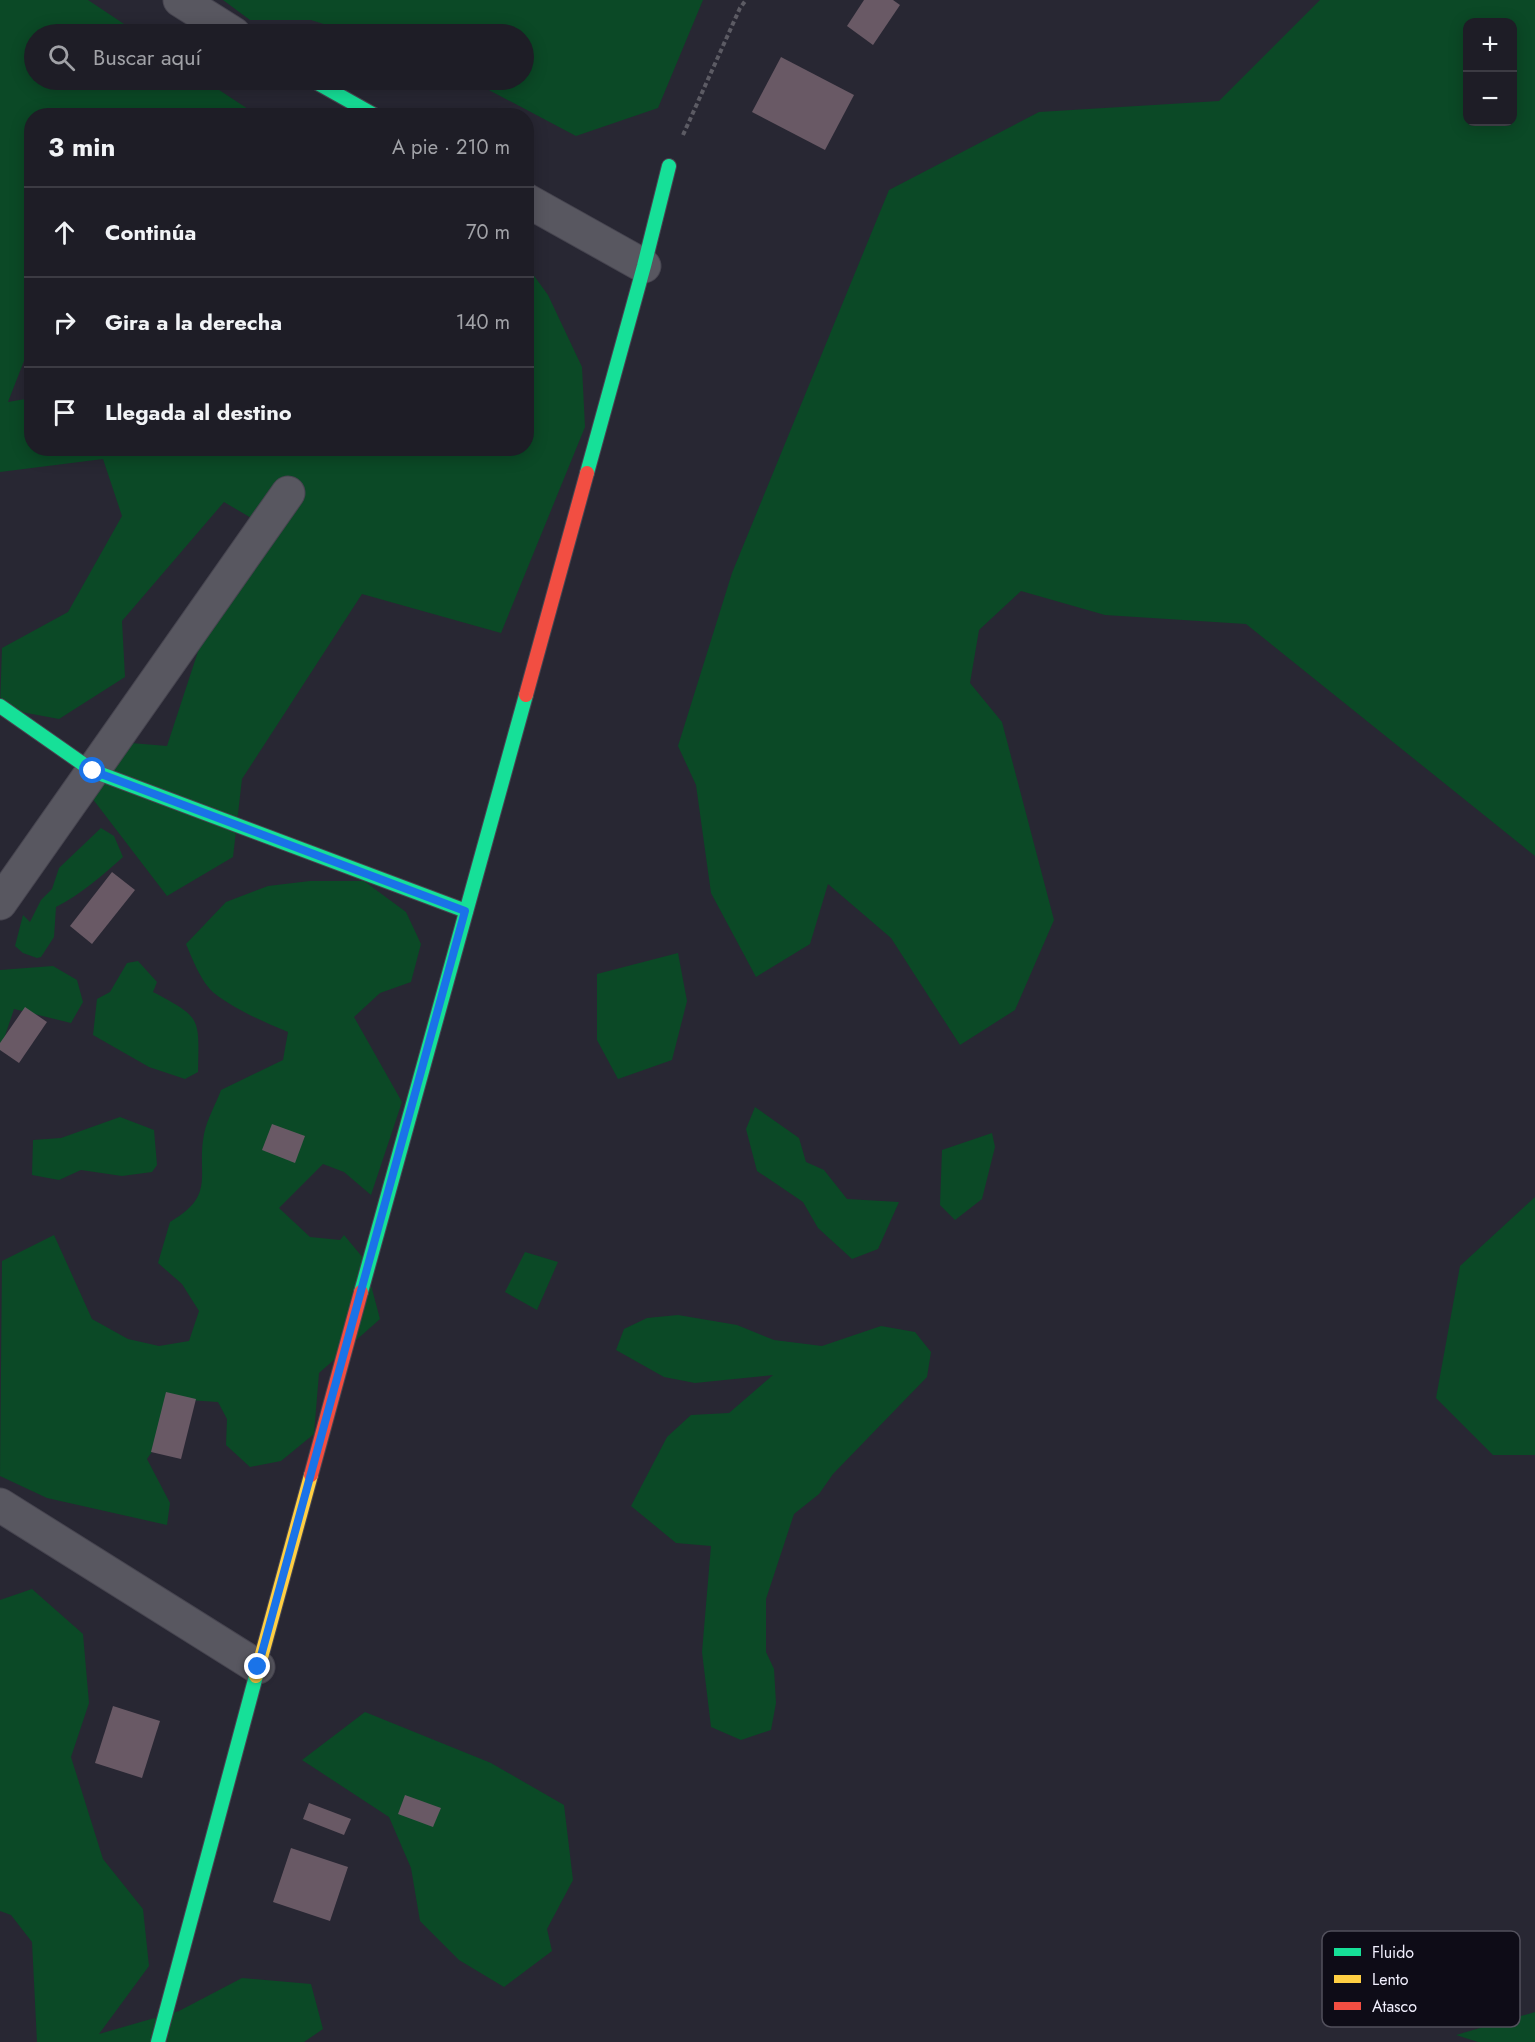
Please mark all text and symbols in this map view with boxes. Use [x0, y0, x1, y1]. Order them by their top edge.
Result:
map controls [1463, 18, 1517, 126]
button: + [1463, 18, 1517, 72]
search box [24, 24, 534, 90]
icon: search [45, 41, 78, 74]
text: Buscar aquí [93, 41, 201, 73]
button: − [1463, 72, 1517, 126]
text: 3 min [48, 128, 115, 166]
text: A pie · 210 m [392, 133, 510, 162]
icon: ahead [48, 216, 81, 249]
text: Continúa [105, 216, 196, 248]
text: 70 m [466, 218, 510, 247]
icon: right [48, 306, 81, 339]
text: Gira a la derecha [105, 306, 282, 338]
text: 140 m [456, 308, 510, 337]
icon: arrive [48, 396, 81, 429]
text: Llegada al destino [105, 396, 292, 428]
route start [79, 757, 105, 783]
route end [244, 1653, 270, 1679]
legend [1322, 1931, 1520, 2027]
text: Fluido [1372, 1941, 1414, 1964]
text: Lento [1372, 1968, 1409, 1991]
text: Atasco [1372, 1995, 1417, 2018]

